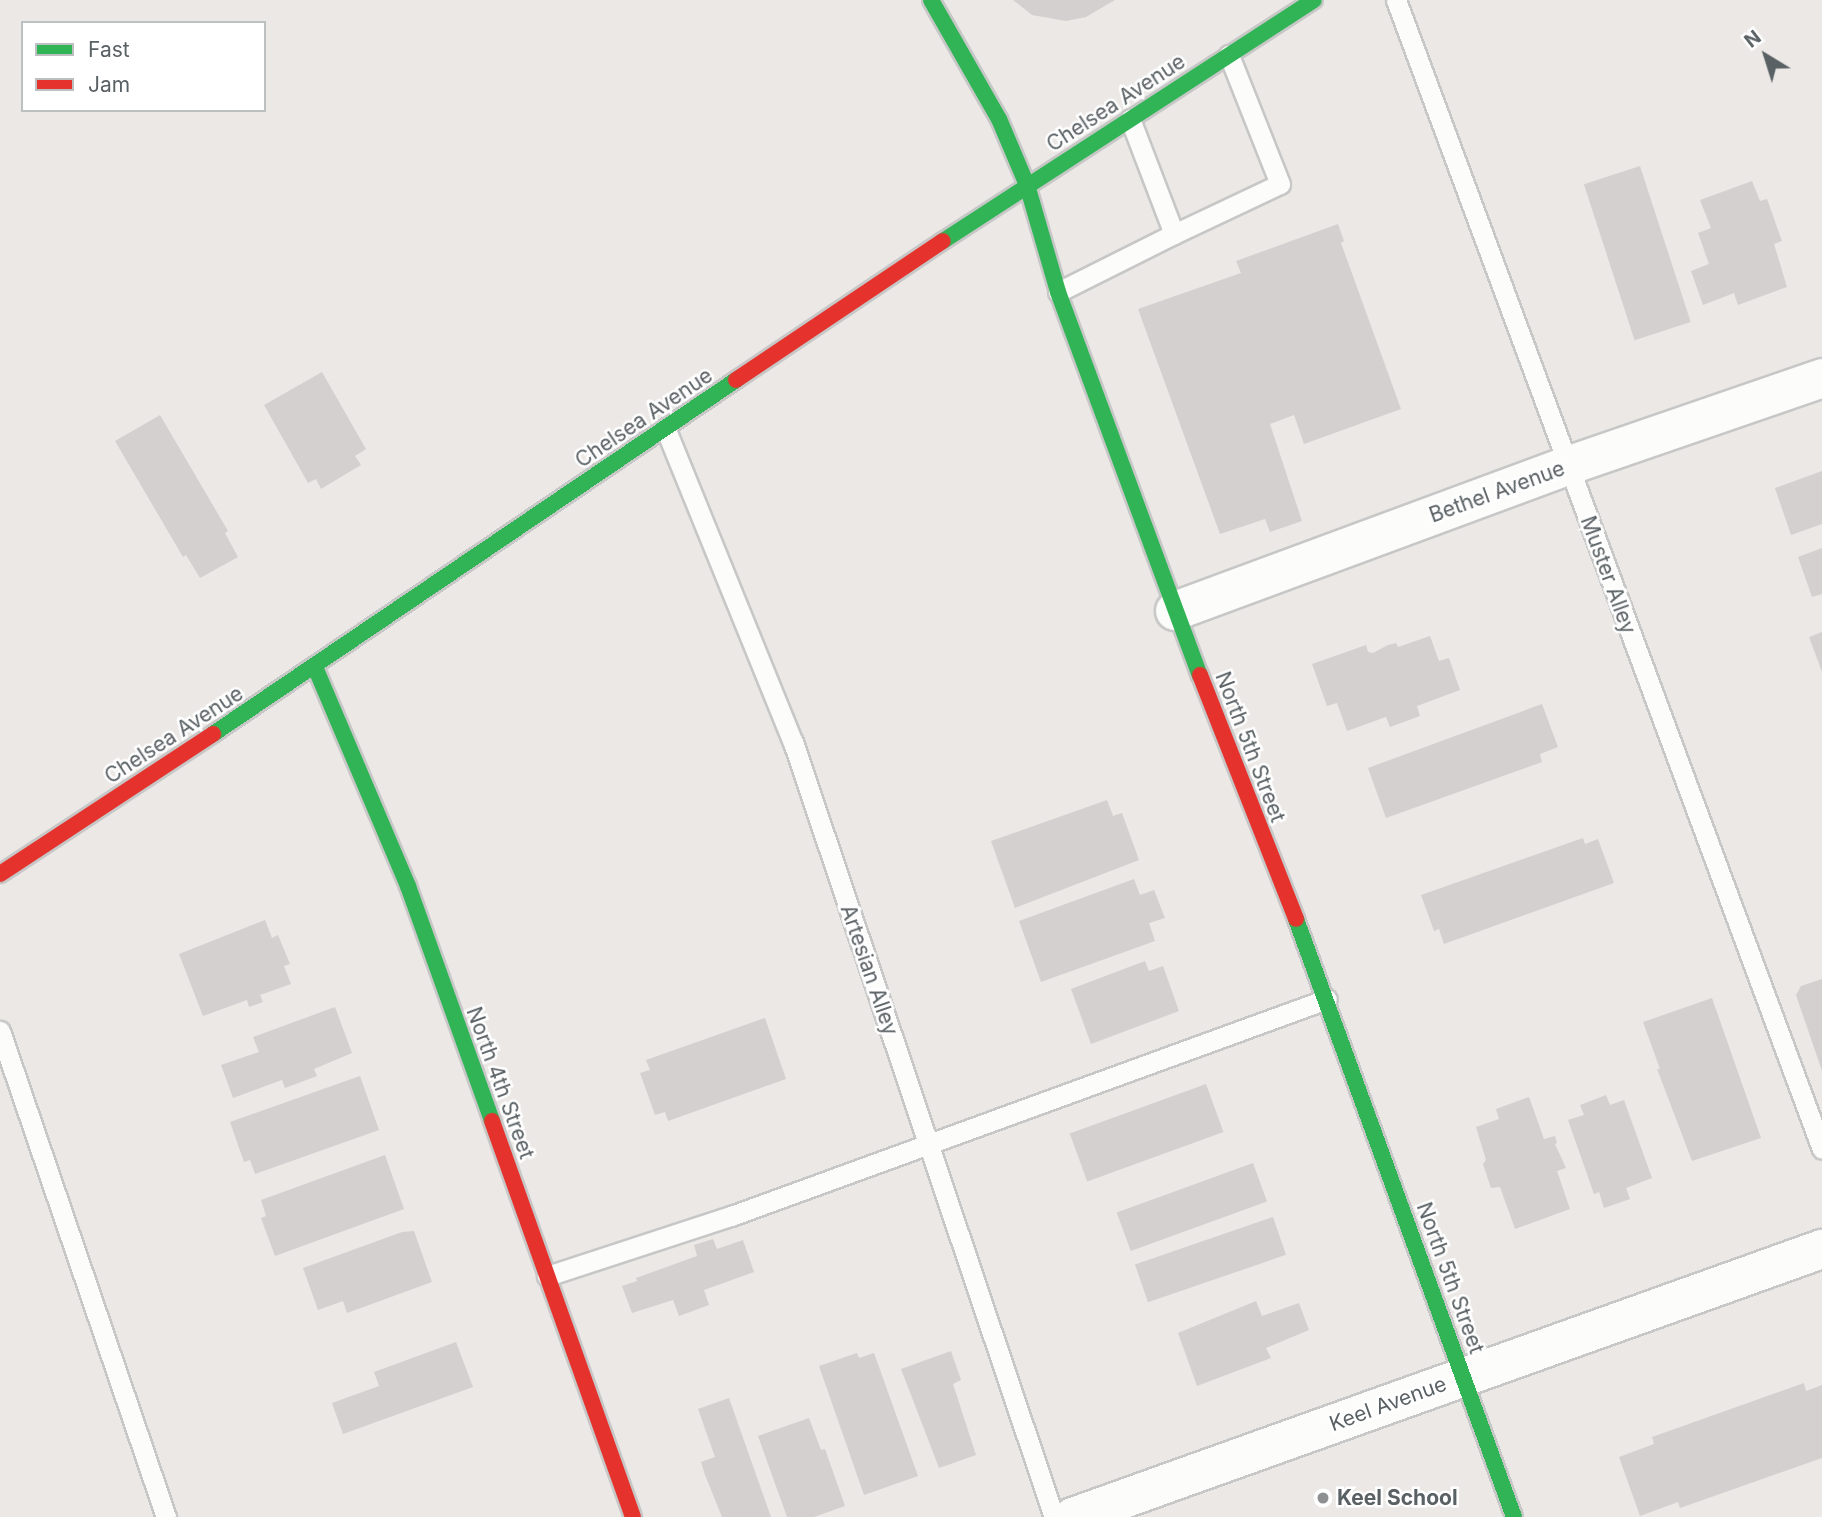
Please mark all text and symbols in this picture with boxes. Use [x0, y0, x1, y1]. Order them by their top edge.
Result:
legend [21, 21, 266, 112]
north arrow [1731, 21, 1801, 91]
text: N [1740, 26, 1766, 53]
text: Fast [88, 37, 130, 62]
street label: Chelsea Avenue [1042, 49, 1190, 157]
text: Jam [88, 72, 130, 97]
street label: Chelsea Avenue [571, 363, 717, 473]
street label: Bethel Avenue [1426, 456, 1568, 528]
street label: Muster Alley [1575, 513, 1641, 637]
street label: North 5th Street [1210, 668, 1290, 826]
street label: Chelsea Avenue [100, 681, 248, 789]
street label: Artesian Alley [835, 902, 903, 1038]
street label: North 4th Street [461, 1004, 539, 1162]
street label: North 5th Street [1411, 1199, 1489, 1357]
street label: Keel Avenue [1326, 1371, 1450, 1437]
place label: Keel School [1337, 1485, 1458, 1511]
marker: Keel School [1315, 1490, 1331, 1506]

